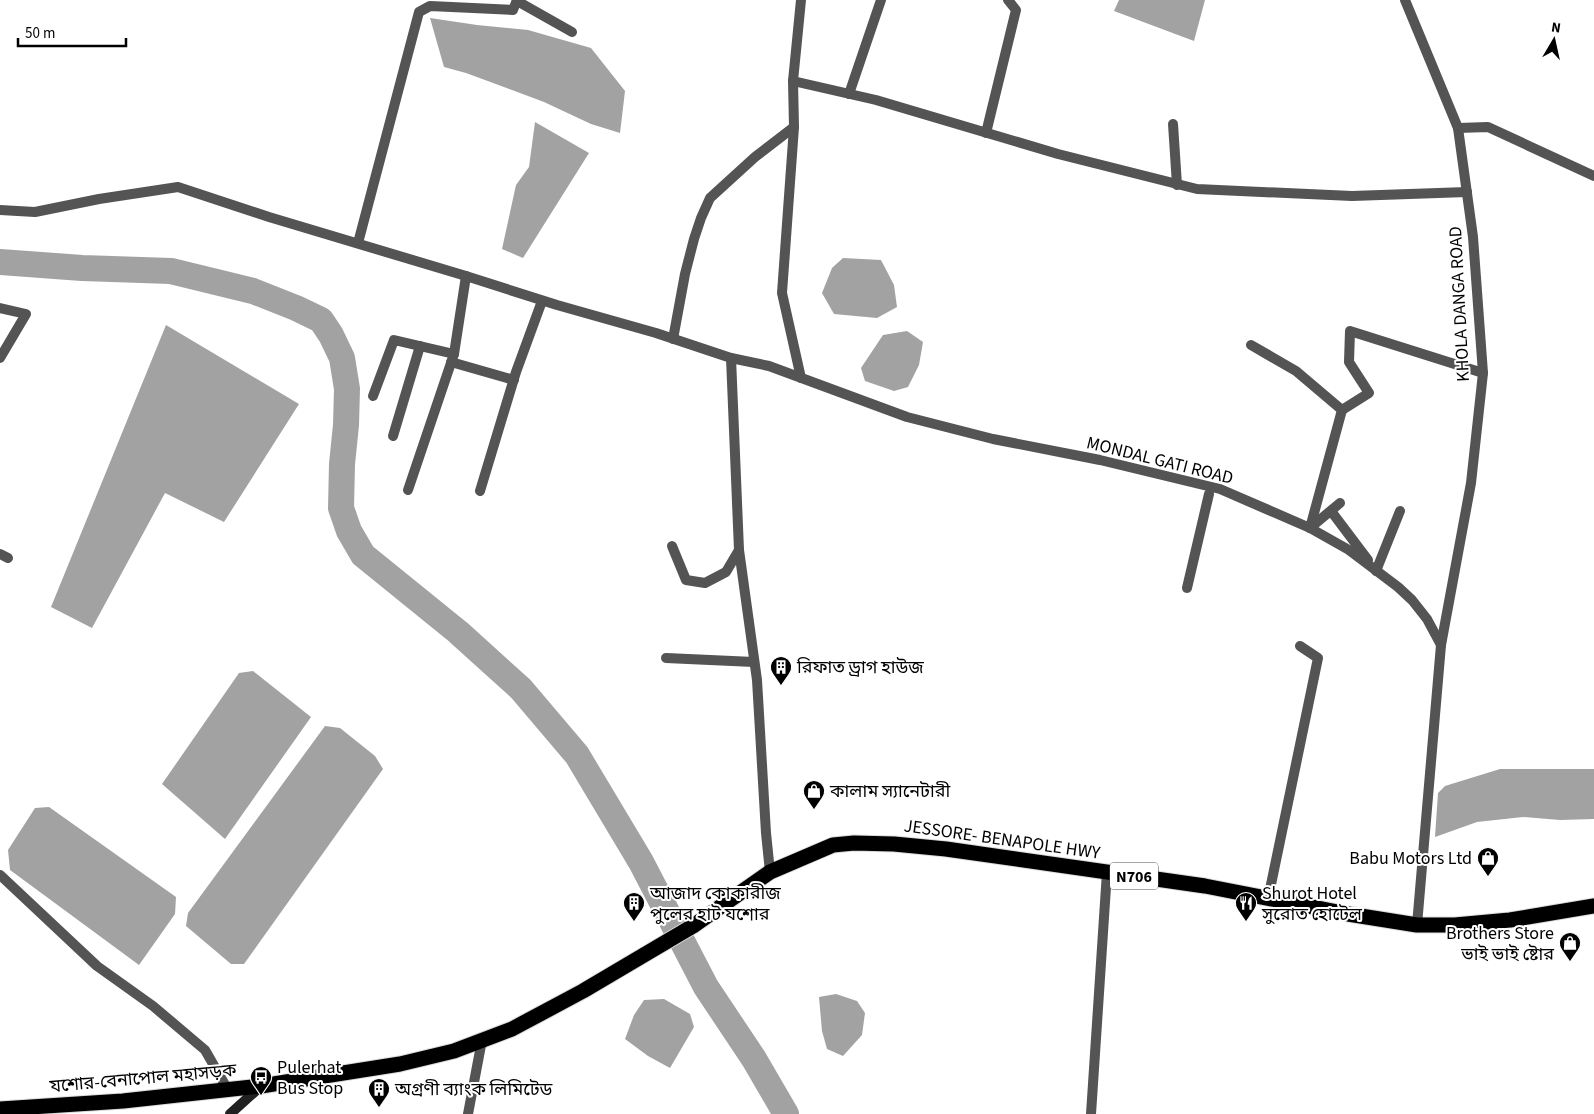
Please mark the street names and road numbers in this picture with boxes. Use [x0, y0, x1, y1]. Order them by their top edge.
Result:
street label: KHOLA DANGA ROAD [1443, 225, 1476, 382]
street label: MONDAL GATI ROAD [1084, 430, 1236, 491]
street label: JESSORE- BENAPOLE HWY [902, 813, 1102, 866]
road number: N706 [1110, 862, 1158, 889]
street label: যশোর-বেনাপোল মহাসড়ক [48, 1058, 238, 1099]

